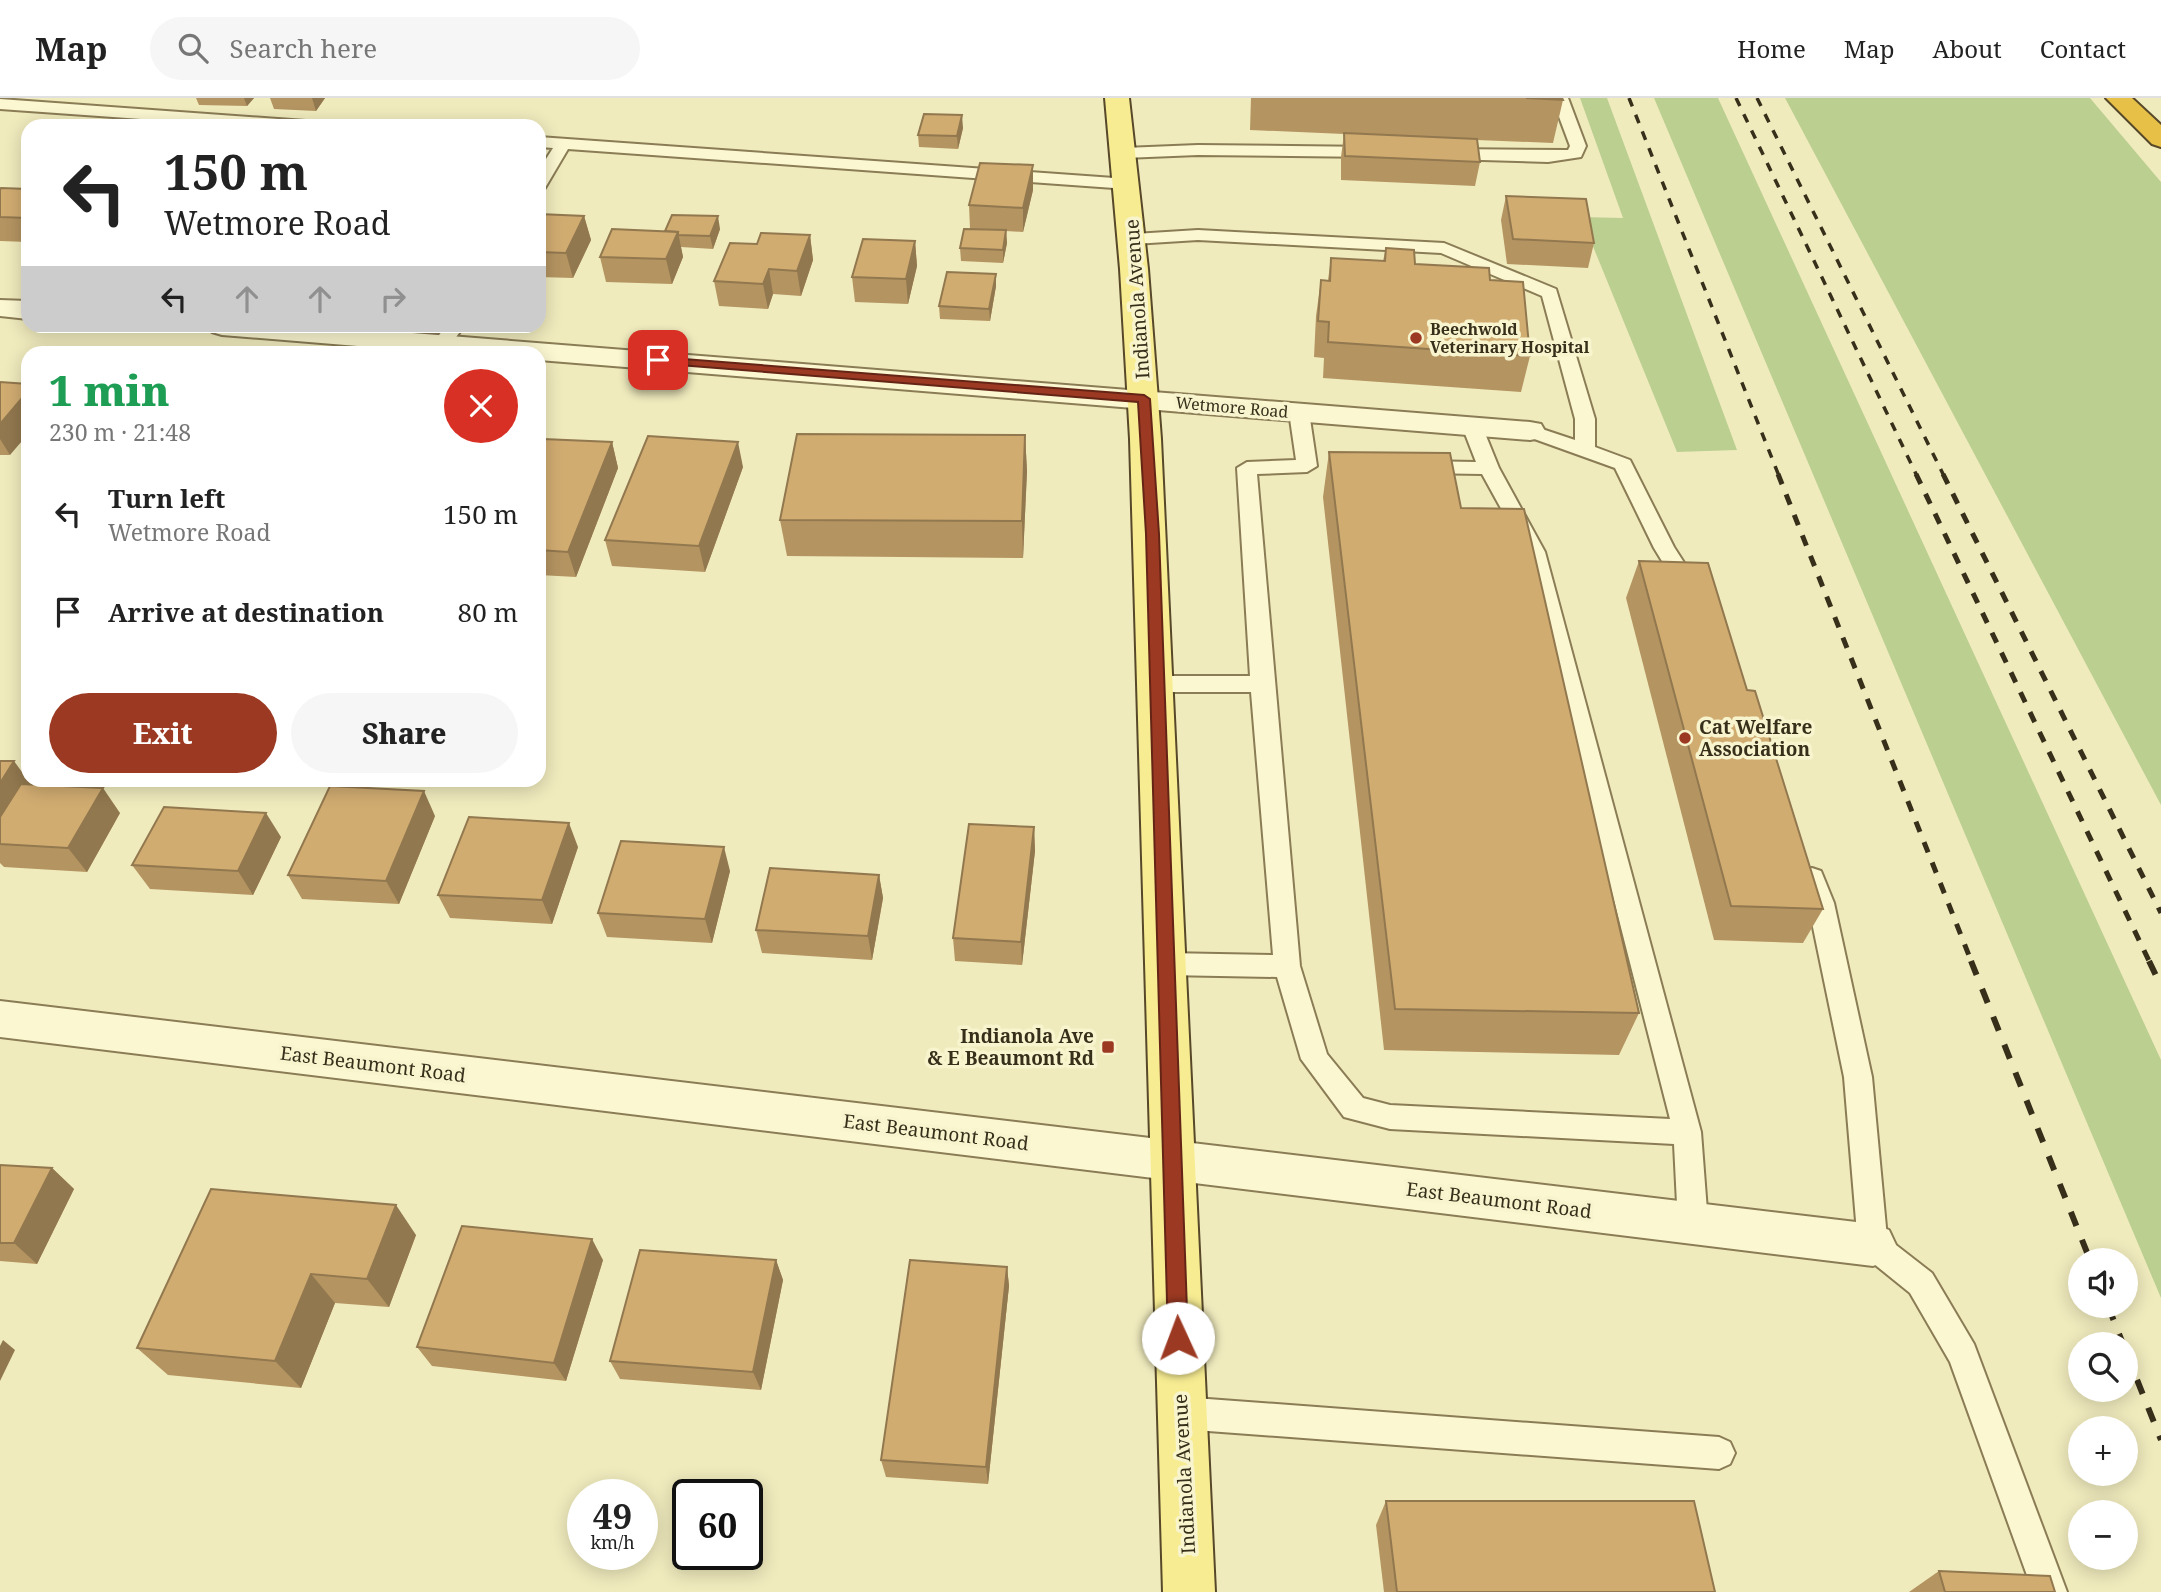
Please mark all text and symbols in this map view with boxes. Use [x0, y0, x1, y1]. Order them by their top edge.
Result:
search box [150, 17, 640, 80]
text: Map [35, 26, 108, 71]
icon: search [174, 29, 212, 67]
text: Search here [230, 30, 377, 66]
text: Home [1737, 32, 1806, 65]
text: Map [1844, 32, 1895, 65]
text: About [1933, 32, 2002, 65]
text: Contact [2040, 32, 2126, 65]
text: 150 m [164, 138, 308, 204]
icon: left [49, 147, 140, 238]
text: Wetmore Road [164, 201, 390, 244]
street label: Indianola Avenue [1118, 218, 1156, 380]
icon: left [155, 280, 193, 318]
icon: ahead [228, 280, 266, 318]
icon: ahead [301, 280, 339, 318]
icon: right [374, 280, 412, 318]
place label: Beechwold Veterinary Hospital [1430, 318, 1590, 358]
pin [628, 330, 688, 390]
marker: Beechwold Veterinary Hospital [1408, 330, 1424, 346]
icon: arrive [639, 341, 677, 379]
text: 1 min [49, 361, 170, 418]
button: close [444, 369, 518, 443]
street label: Wetmore Road [1175, 391, 1289, 423]
text: 230 m · 21:48 [49, 416, 191, 448]
text: Turn left [108, 480, 225, 516]
icon: left [49, 495, 87, 533]
text: 150 m [443, 496, 518, 532]
text: Wetmore Road [108, 516, 271, 548]
icon: arrive [49, 593, 87, 631]
text: Arrive at destination [108, 594, 384, 630]
text: 80 m [458, 594, 518, 630]
button: Exit [49, 693, 277, 773]
button: Share [291, 693, 518, 773]
place label: Cat Welfare Association [1699, 714, 1813, 762]
marker: Cat Welfare Association [1677, 730, 1693, 746]
place label: Indianola Ave & E Beaumont Rd [927, 1023, 1095, 1071]
marker: Indianola Ave & E Beaumont Rd [1100, 1039, 1116, 1055]
street label: East Beaumont Road [279, 1040, 468, 1088]
street label: East Beaumont Road [842, 1108, 1031, 1156]
street label: East Beaumont Road [1405, 1176, 1594, 1224]
map controls [2068, 1248, 2138, 1570]
button: sound [2068, 1248, 2138, 1318]
position arrow [1141, 1301, 1215, 1375]
button: search [2068, 1332, 2138, 1402]
street label: Indianola Avenue [1167, 1393, 1201, 1555]
button: + [2068, 1416, 2138, 1486]
speed limit sign: 60 [672, 1479, 763, 1570]
text: 49 [593, 1492, 632, 1539]
button: − [2068, 1500, 2138, 1570]
text: km/h [590, 1530, 635, 1554]

